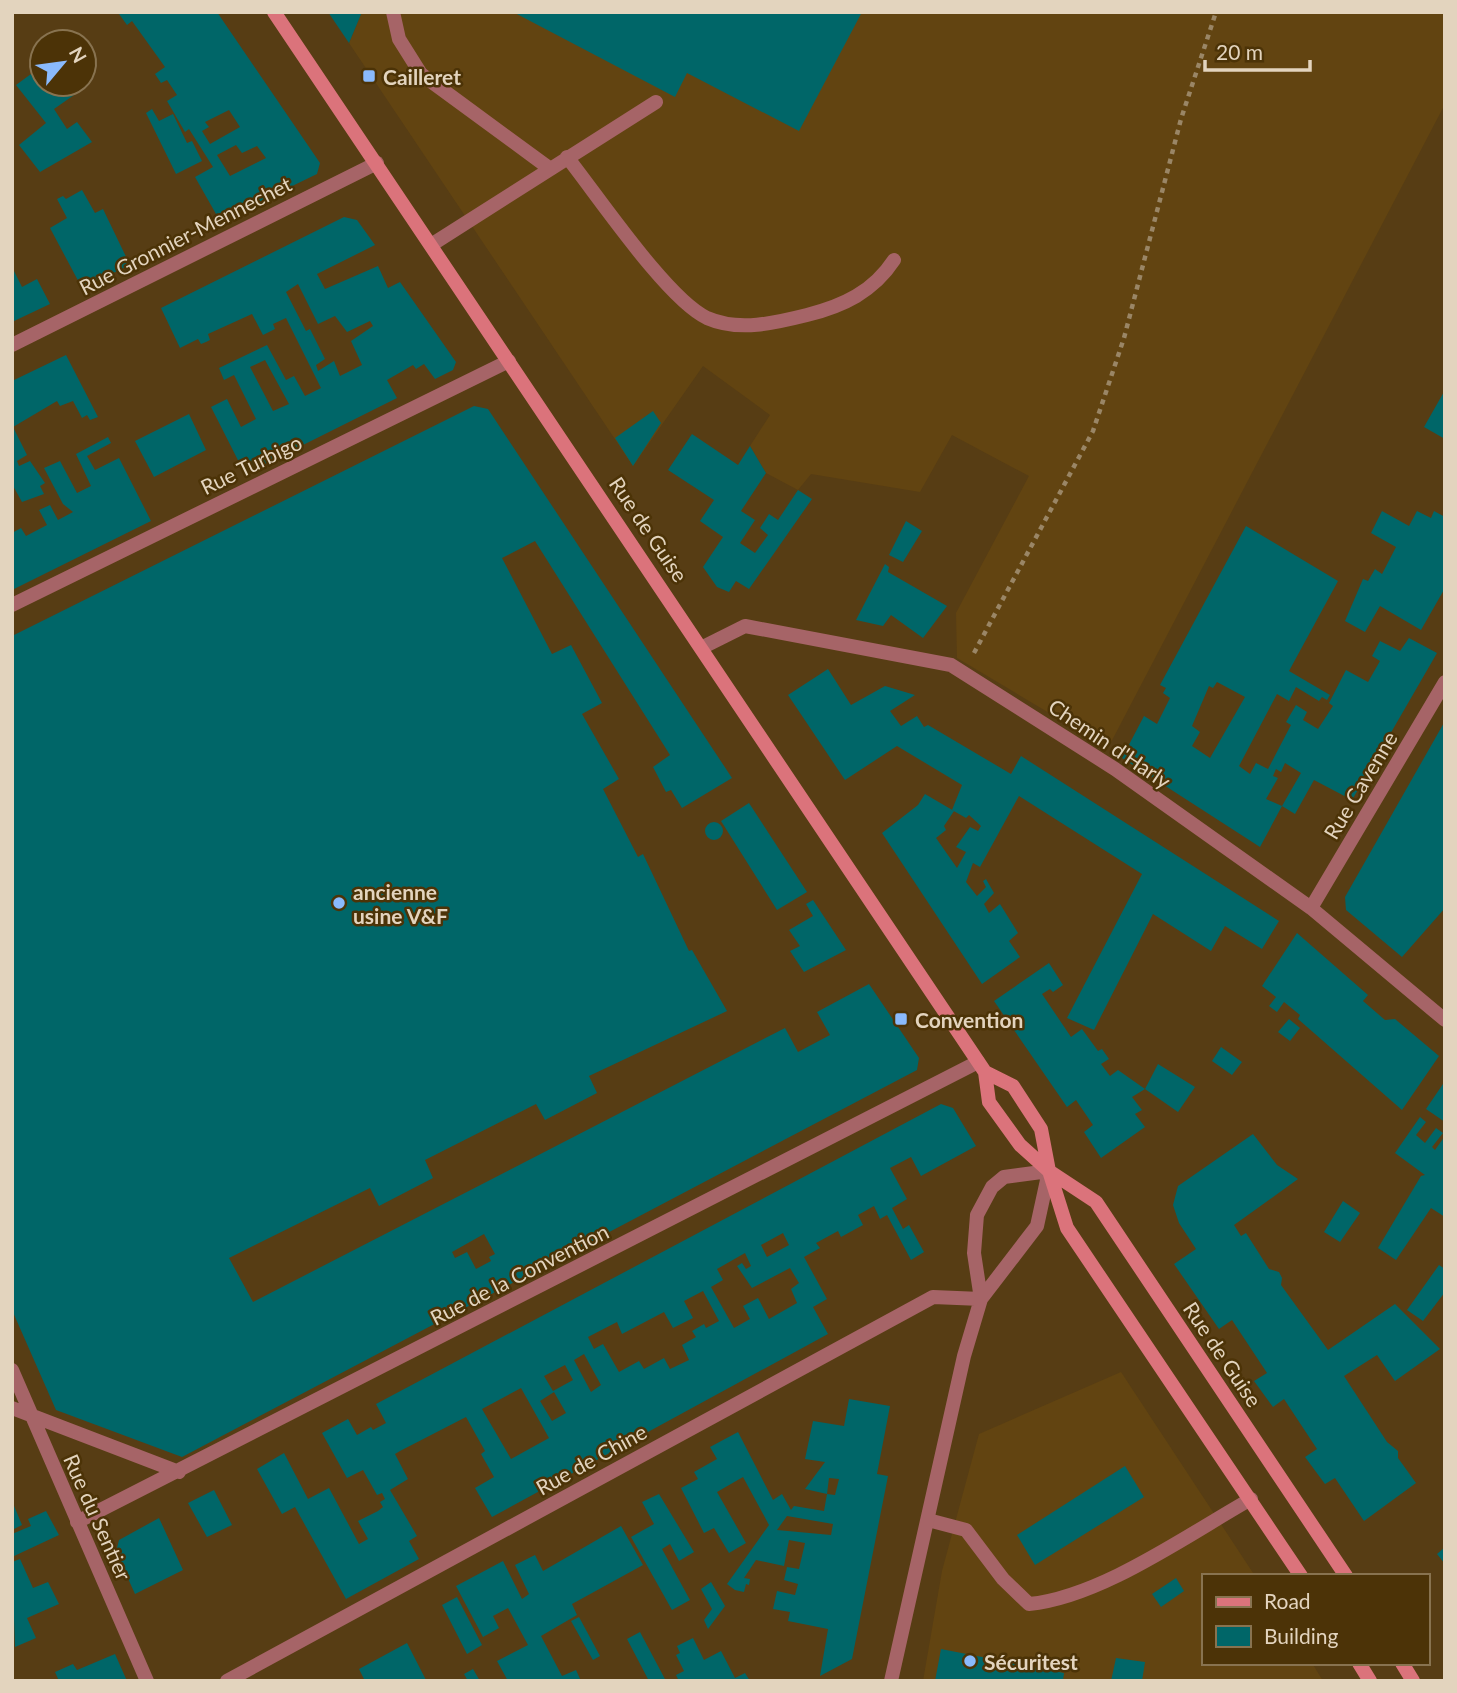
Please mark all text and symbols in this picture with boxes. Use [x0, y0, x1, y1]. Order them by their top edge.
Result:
north arrow [28, 28, 98, 98]
scale bar [1205, 28, 1310, 72]
text: 20 m [1216, 39, 1263, 64]
text: N [65, 43, 92, 66]
place label: Cailleret [383, 64, 461, 89]
marker: Cailleret [361, 68, 377, 84]
street label: Rue Gronnier-Mennechet [75, 170, 296, 299]
street label: Rue Turbigo [196, 429, 306, 499]
street label: Rue de Guise [605, 472, 693, 586]
street label: Chemin d'Harly [1044, 693, 1176, 793]
street label: Rue Cavenne [1318, 727, 1402, 843]
place label: ancienne usine V&F [353, 879, 448, 928]
marker: ancienne usine V&F [331, 895, 347, 911]
place label: Convention [915, 1007, 1023, 1032]
marker: Convention [893, 1011, 909, 1027]
street label: Rue de la Convention [426, 1218, 612, 1330]
street label: Rue de Guise [1179, 1297, 1267, 1411]
street label: Rue de Chine [531, 1418, 651, 1500]
street label: Rue du Sentier [59, 1450, 137, 1584]
legend [1202, 1574, 1429, 1665]
text: Road [1264, 1588, 1311, 1613]
text: Building [1264, 1623, 1339, 1648]
place label: Sécuritest [984, 1649, 1078, 1674]
marker: Sécuritest [962, 1653, 978, 1669]

